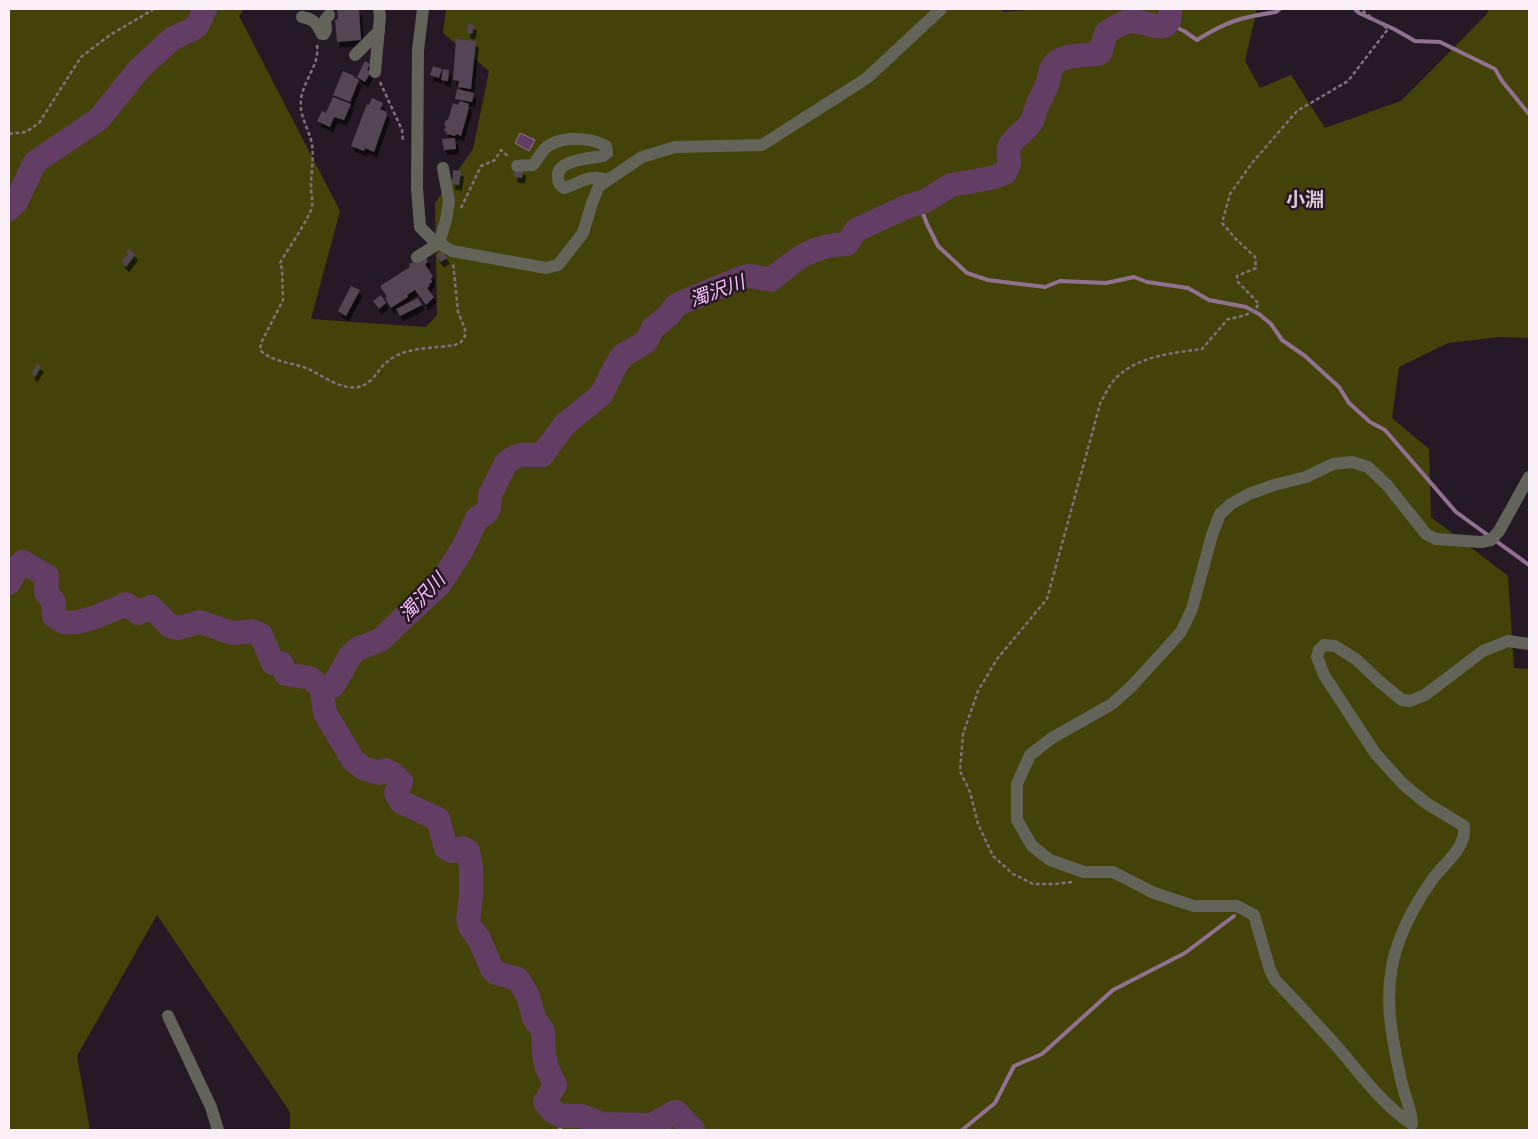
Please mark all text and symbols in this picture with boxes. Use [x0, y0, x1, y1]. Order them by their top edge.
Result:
district label: 小淵 [1286, 188, 1324, 211]
water label: 濁沢川 [686, 270, 750, 312]
water label: 濁沢川 [394, 567, 451, 626]

